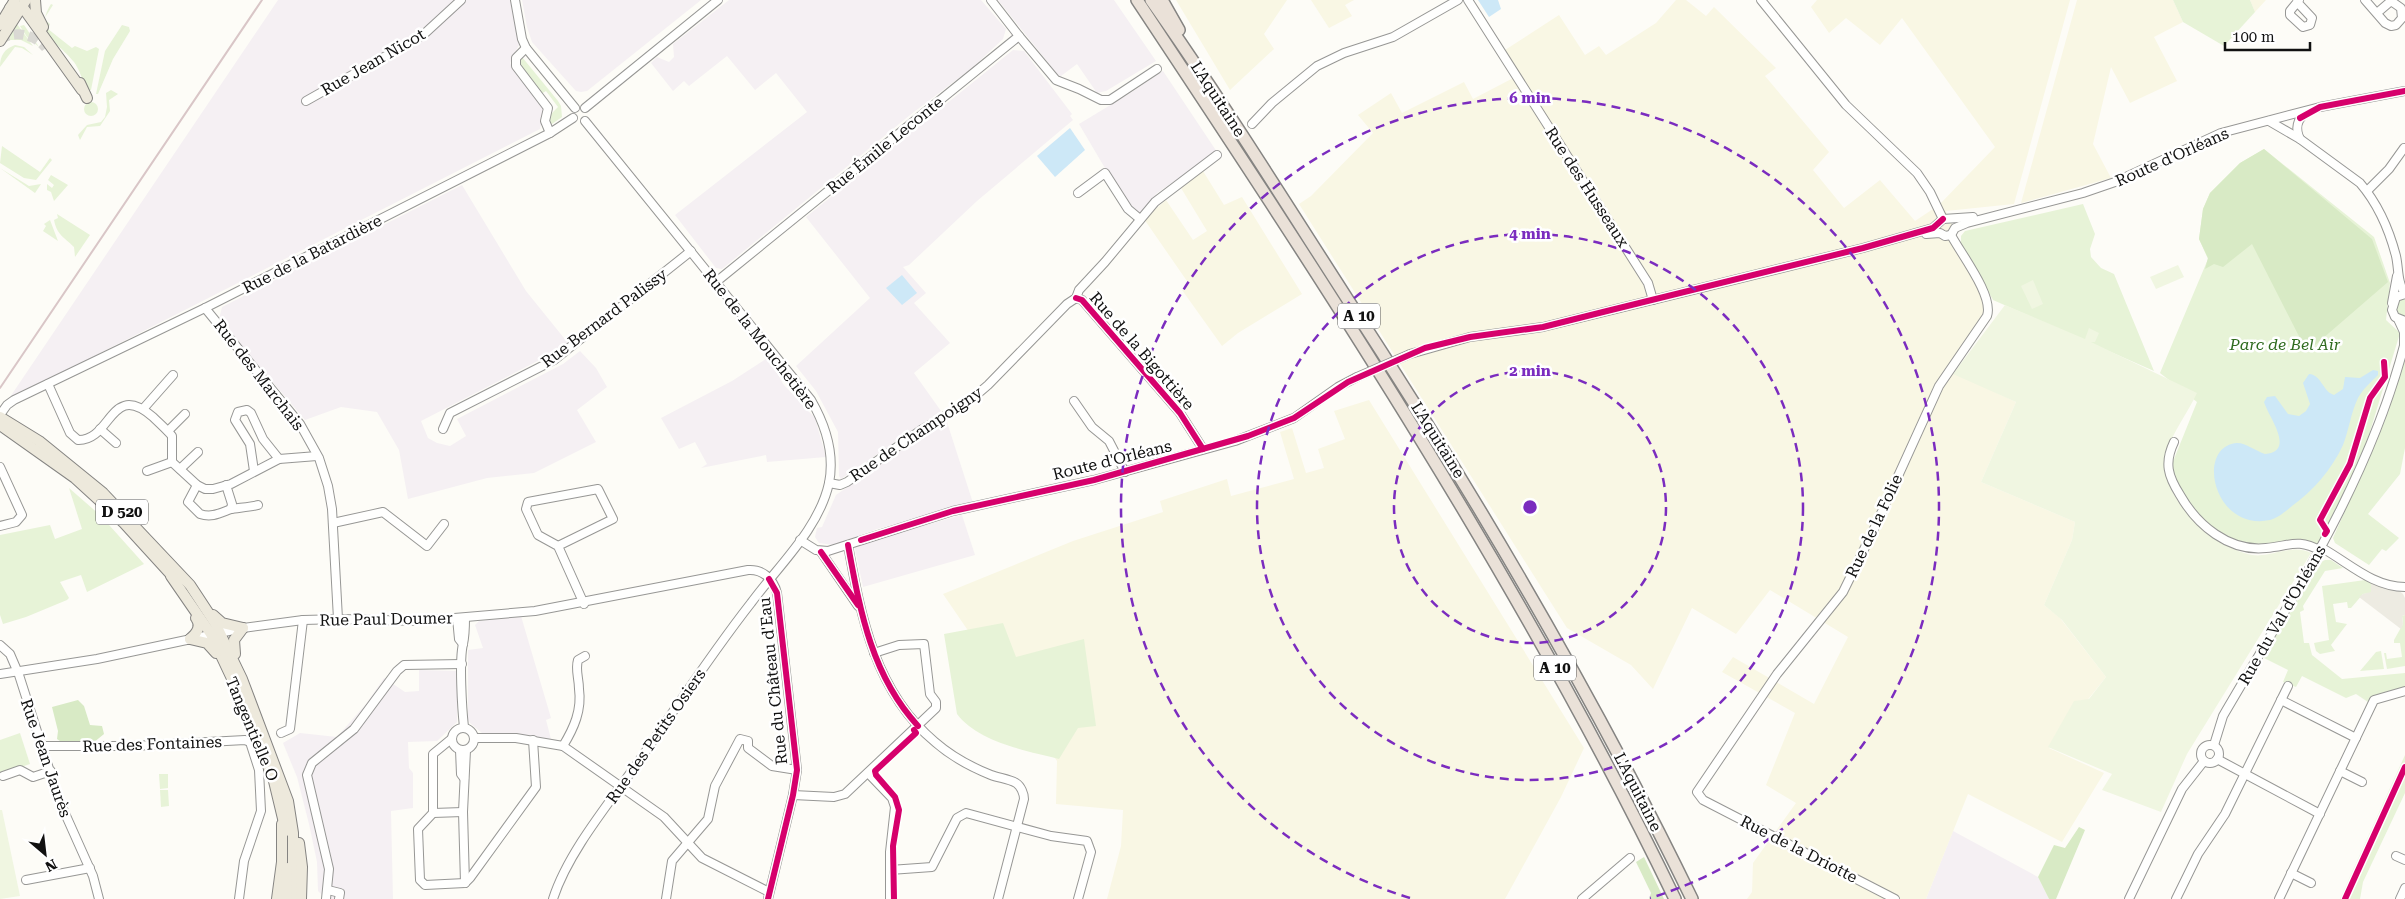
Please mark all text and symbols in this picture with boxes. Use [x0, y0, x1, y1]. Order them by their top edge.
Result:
scale bar [2225, 20, 2310, 52]
street label: Rue Jean Nicot [318, 25, 428, 99]
text: 100 m [2232, 28, 2275, 46]
street label: L'Aquitaine [1187, 58, 1249, 140]
text: 6 min [1509, 89, 1551, 107]
street label: Rue Émile Leconte [823, 92, 947, 198]
street label: Rue des Husseaux [1541, 123, 1633, 251]
street label: Route d'Orléans [2112, 123, 2232, 190]
street label: Rue de la Batardière [239, 211, 385, 297]
text: 4 min [1509, 225, 1551, 243]
street label: Rue Bernard Palissy [537, 264, 671, 371]
street label: Rue de la Mouchetière [699, 265, 821, 413]
street label: Rue de la Bigottière [1086, 288, 1198, 414]
road number: A 10 [1338, 304, 1380, 328]
street label: Rue des Marchais [210, 316, 308, 434]
park label: Parc de Bel Air [2229, 335, 2341, 354]
text: 2 min [1509, 362, 1551, 380]
street label: Rue de Champoigny [846, 382, 986, 485]
street label: L'Aquitaine [1407, 399, 1469, 482]
street label: Route d'Orléans [1050, 436, 1174, 484]
street label: Rue de la Folie [1842, 471, 1906, 581]
centre of rings [1521, 498, 1539, 516]
road number: D 520 [96, 500, 148, 524]
street label: Rue du Val d'Orléans [2234, 541, 2330, 688]
street label: Rue du Château d'Eau [755, 596, 791, 766]
street label: Rue Paul Doumer [319, 608, 453, 630]
road number: A 10 [1534, 656, 1576, 680]
street label: Rue des Petits Osiers [602, 665, 710, 807]
street label: Tangentielle O [221, 674, 283, 784]
street label: Rue Jean Jaurès [17, 696, 75, 820]
street label: Rue des Fontaines [82, 732, 223, 756]
street label: L'Aquitaine [1610, 749, 1666, 835]
street label: Rue de la Driotte [1737, 811, 1861, 887]
north arrow [20, 829, 70, 879]
text: N [42, 856, 60, 875]

